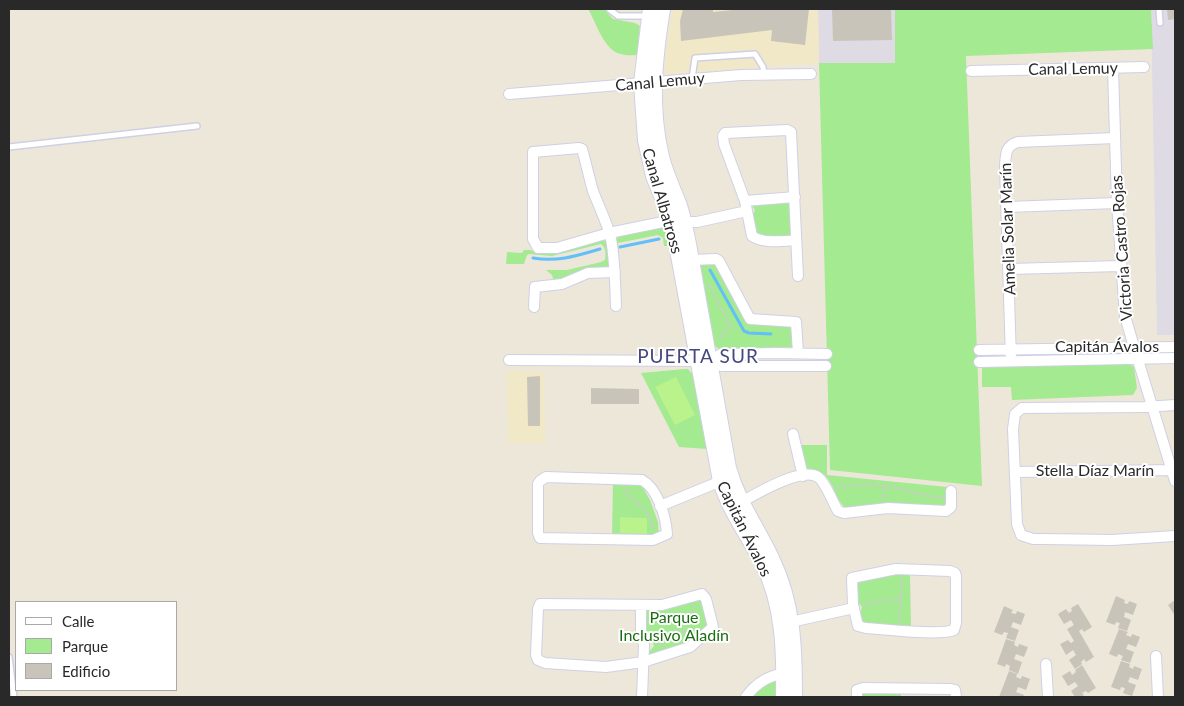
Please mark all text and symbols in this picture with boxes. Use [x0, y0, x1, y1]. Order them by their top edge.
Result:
street label: Canal Lemuy [1028, 59, 1118, 79]
street label: Canal Lemuy [614, 69, 706, 95]
street label: Canal Albatross [638, 146, 686, 256]
street label: Amelia Solar Marín [996, 162, 1020, 296]
street label: Victoria Castro Rojas [1107, 174, 1137, 322]
street label: Capitán Ávalos [1055, 337, 1159, 357]
district label: PUERTA SUR [636, 346, 760, 368]
street label: Stella Díaz Marín [1036, 461, 1154, 481]
street label: Capitán Ávalos [713, 478, 775, 580]
legend [15, 601, 178, 691]
park label: Parque Inclusivo Aladín [619, 608, 729, 646]
text: Calle [62, 612, 94, 630]
text: Parque [62, 637, 108, 655]
text: Edificio [62, 662, 110, 680]

